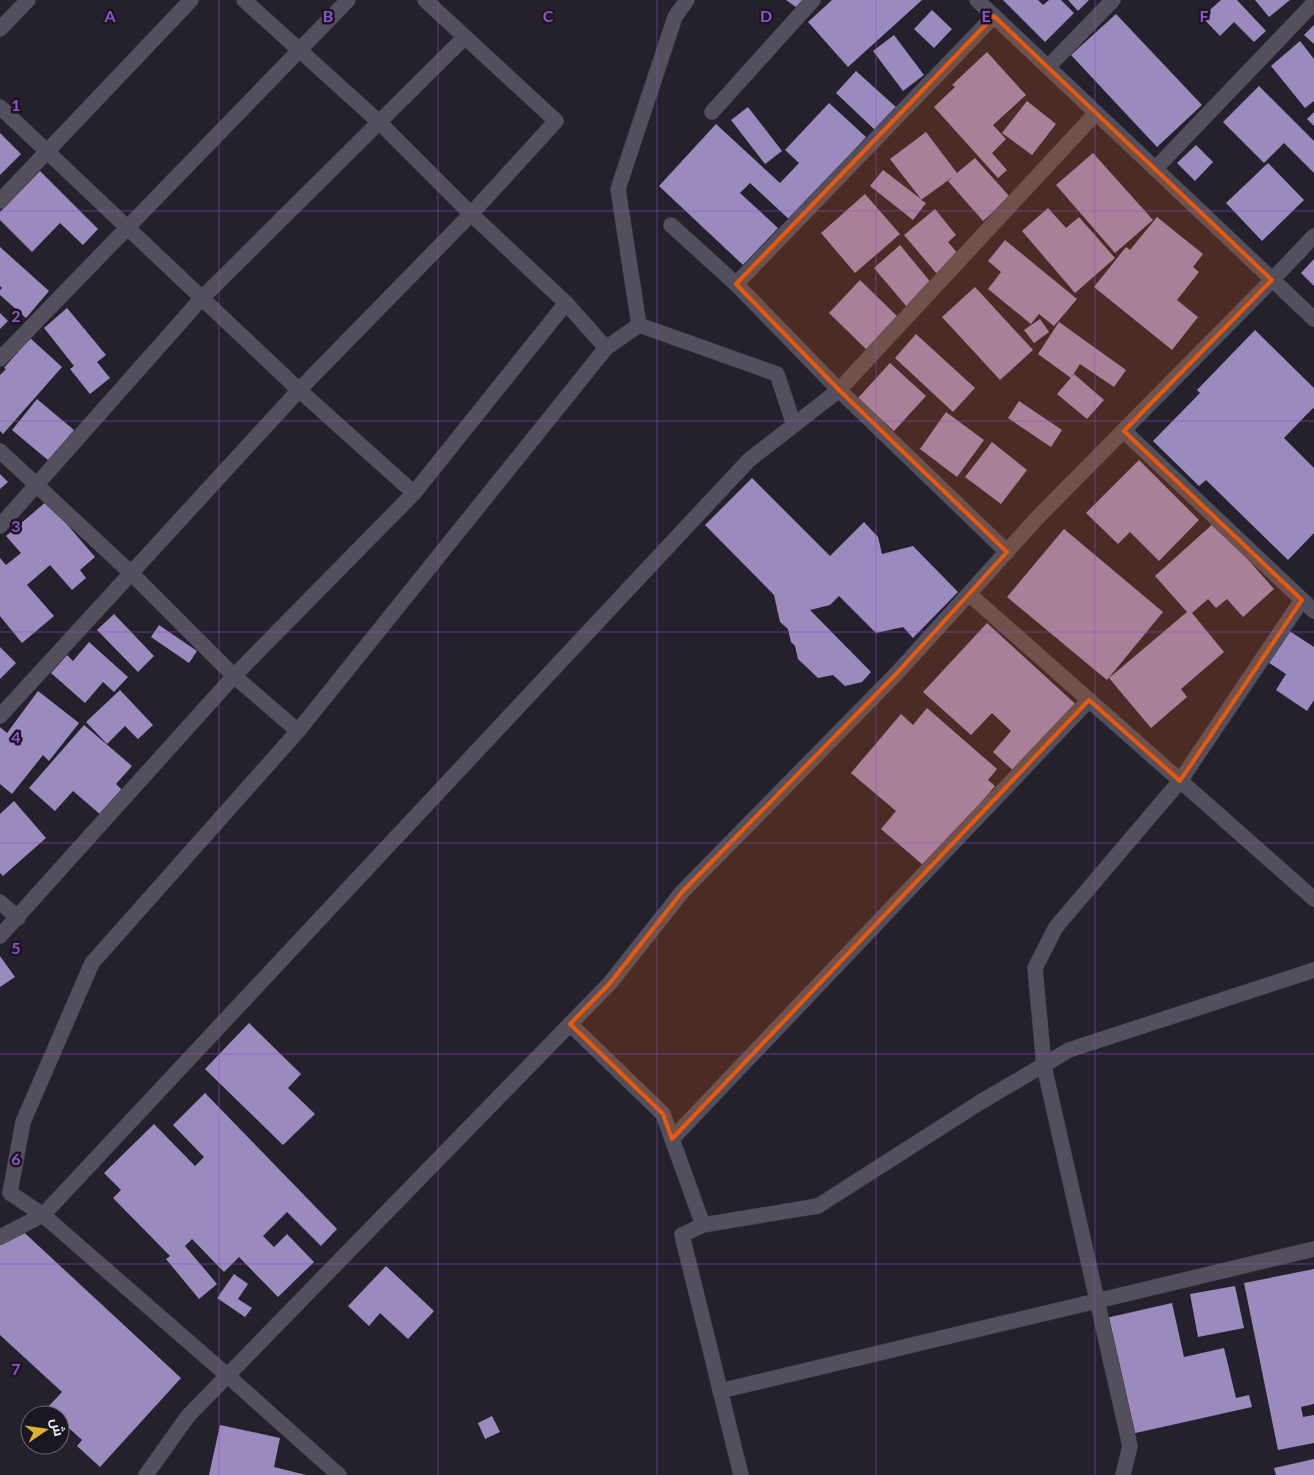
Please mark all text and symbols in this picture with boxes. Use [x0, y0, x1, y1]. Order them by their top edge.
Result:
text: A [103, 6, 116, 25]
text: B [323, 6, 333, 25]
text: C [543, 6, 554, 25]
text: D [760, 6, 772, 25]
text: E [981, 6, 991, 25]
text: F [1199, 6, 1209, 25]
text: 1 [11, 95, 21, 114]
text: 2 [11, 306, 21, 325]
text: 3 [11, 516, 21, 535]
text: 4 [11, 727, 21, 746]
text: 5 [11, 938, 21, 957]
text: 6 [11, 1149, 21, 1168]
text: 7 [11, 1359, 21, 1378]
north arrow [20, 1405, 70, 1455]
text: ش [47, 1416, 68, 1438]

